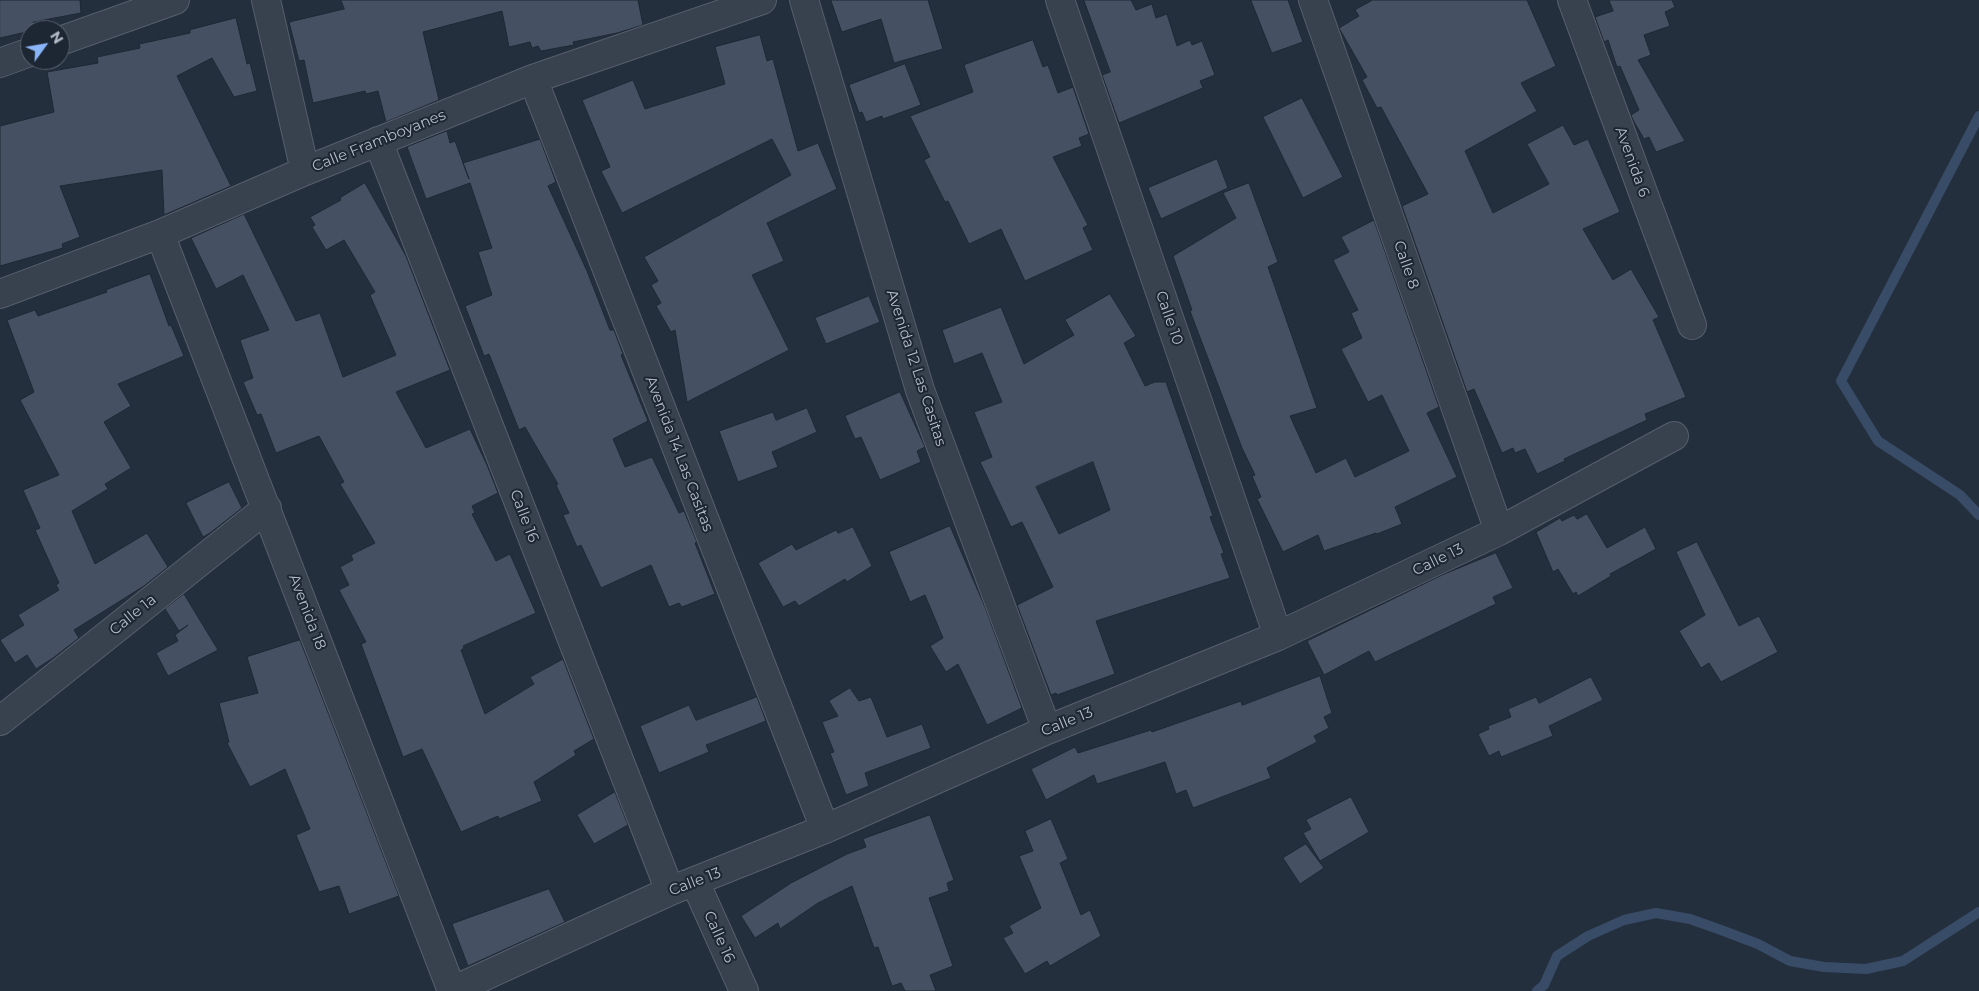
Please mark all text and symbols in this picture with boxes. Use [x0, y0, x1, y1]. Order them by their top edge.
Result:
north arrow [20, 20, 70, 70]
text: N [46, 28, 68, 47]
street label: Calle Framboyanes [310, 106, 448, 176]
street label: Avenida 6 [1611, 124, 1653, 200]
street label: Calle 8 [1389, 238, 1423, 292]
street label: Avenida 12 Las Casitas [882, 287, 950, 449]
street label: Calle 10 [1151, 289, 1187, 347]
street label: Avenida 14 Las Casitas [641, 374, 717, 534]
street label: Calle 16 [506, 487, 542, 545]
street label: Calle 13 [1410, 540, 1466, 580]
street label: Avenida 18 [284, 572, 330, 652]
street label: Calle 1a [106, 591, 160, 639]
street label: Calle 13 [1038, 703, 1096, 741]
street label: Calle 13 [666, 864, 724, 900]
street label: Calle 16 [700, 908, 738, 966]

